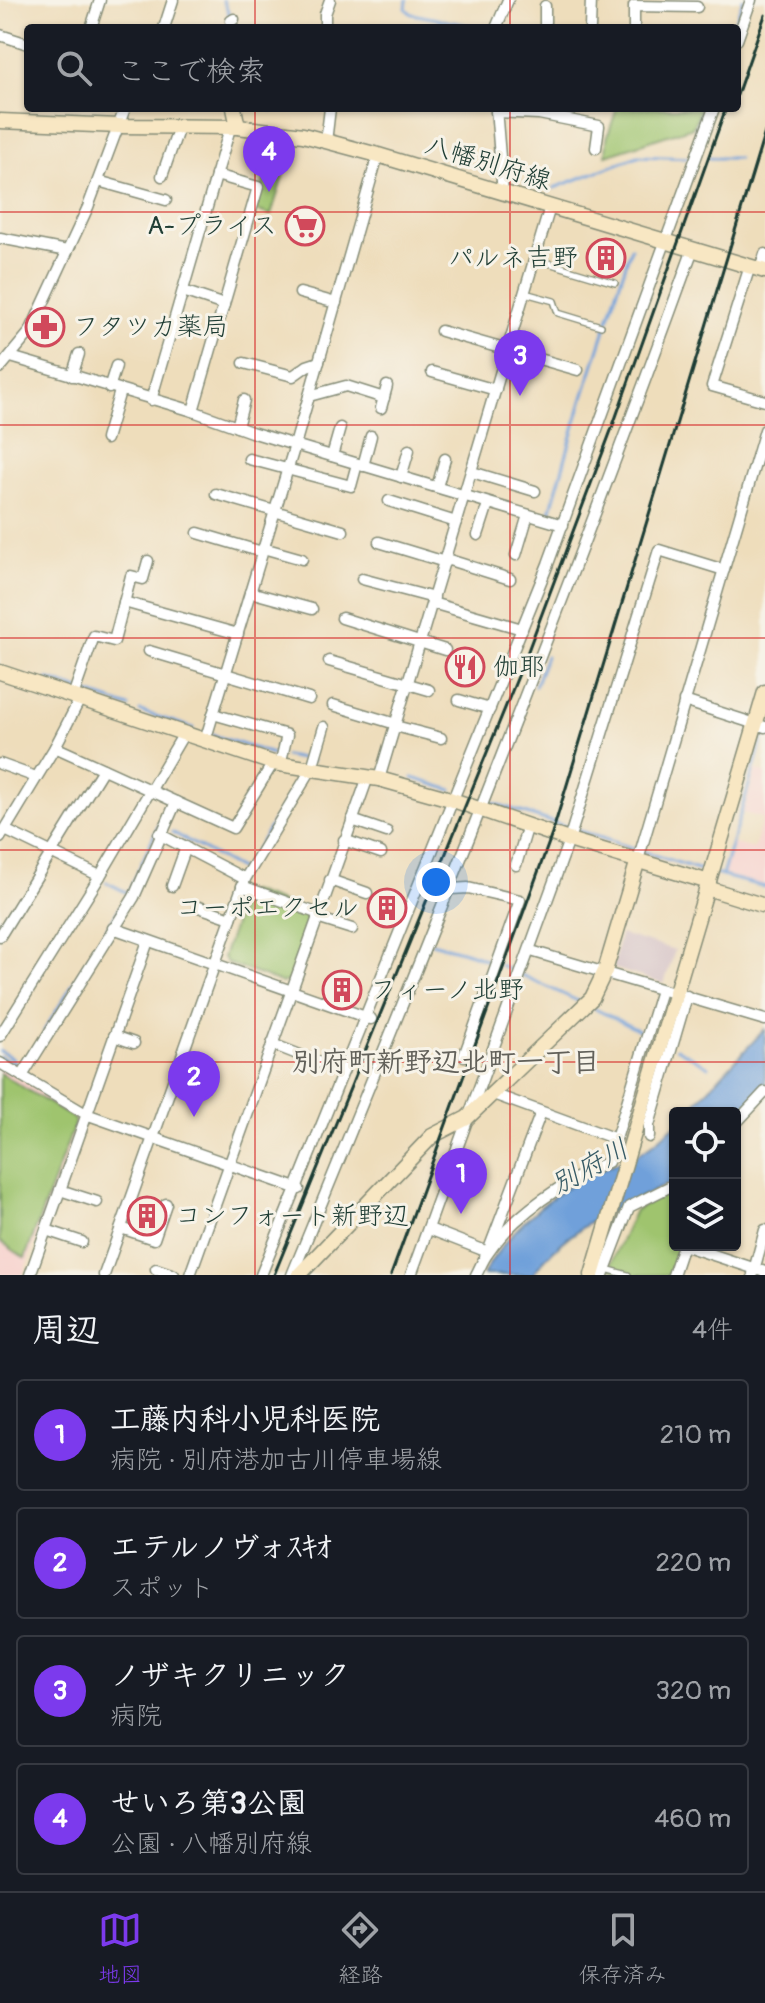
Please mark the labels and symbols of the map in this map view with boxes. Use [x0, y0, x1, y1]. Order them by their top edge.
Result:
pin: 4 [243, 126, 295, 192]
street label: 八幡別府線 [421, 129, 555, 197]
supermarket icon: A-プライス [284, 205, 326, 247]
place label: A-プライス [147, 210, 277, 242]
building icon: パルネ吉野 [585, 237, 627, 279]
place label: パルネ吉野 [448, 242, 578, 274]
pharmacy icon: フタツカ薬局 [24, 306, 66, 348]
place label: フタツカ薬局 [73, 311, 228, 343]
pin: 3 [494, 330, 546, 396]
restaurant icon: 伽耶 [444, 646, 486, 688]
place label: 伽耶 [493, 651, 545, 683]
your location [416, 862, 456, 902]
building icon: コーポエクセル [366, 887, 408, 929]
place label: コーポエクセル [176, 892, 359, 924]
building icon: フィーノ北野 [321, 969, 363, 1011]
place label: フィーノ北野 [370, 974, 524, 1006]
district label: 別府町新野辺北町一丁目 [292, 1045, 600, 1080]
pin: 2 [168, 1051, 220, 1117]
water label: 別府川 [545, 1131, 635, 1203]
pin: 1 [435, 1148, 487, 1214]
building icon: コンフォート新野辺 [126, 1195, 168, 1237]
place label: コンフォート新野辺 [175, 1200, 409, 1232]

